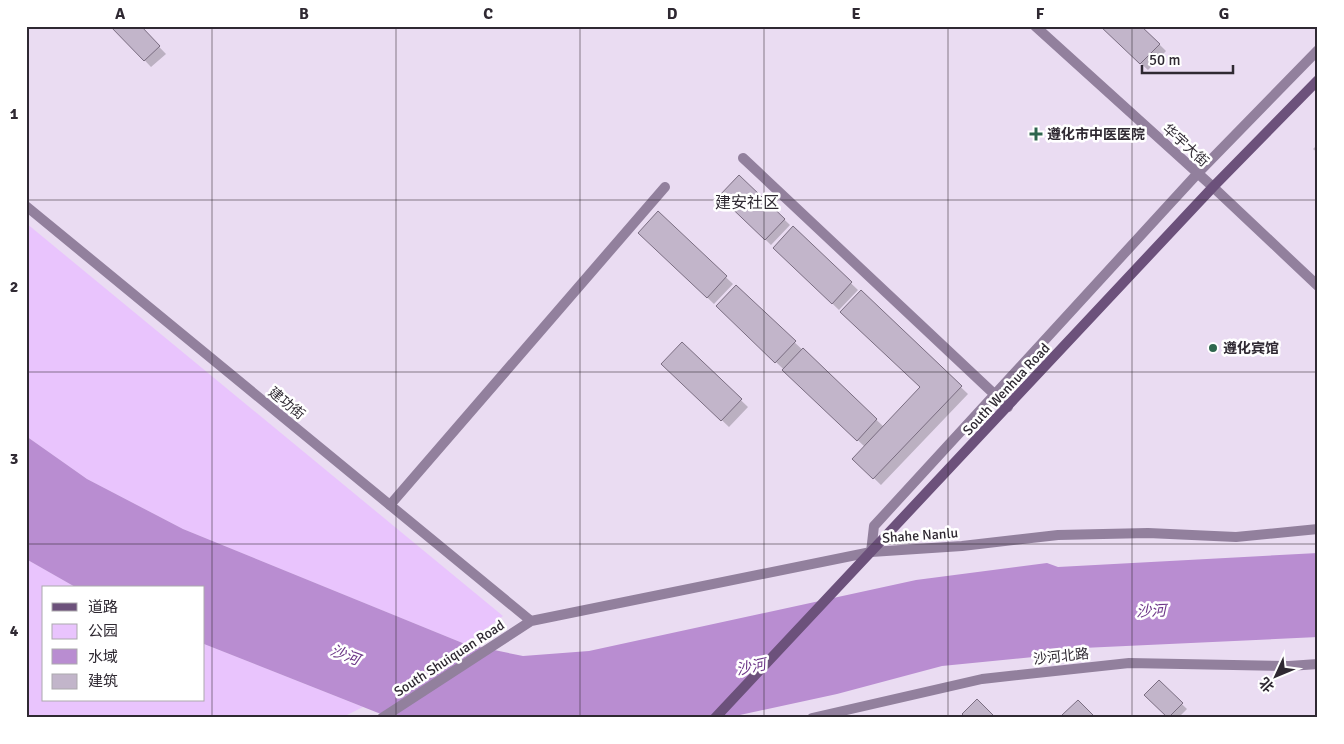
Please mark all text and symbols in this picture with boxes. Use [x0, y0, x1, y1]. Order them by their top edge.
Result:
text: A [115, 4, 126, 24]
text: B [299, 4, 309, 24]
text: C [483, 4, 493, 24]
text: D [667, 4, 678, 24]
text: E [851, 4, 861, 24]
text: F [1036, 4, 1045, 24]
text: G [1219, 4, 1229, 24]
scale bar [1142, 42, 1233, 74]
text: 50 m [1149, 51, 1180, 69]
text: 1 [10, 104, 19, 124]
street label: 华宇大街 [1159, 120, 1212, 170]
place label: 遵化市中医医院 [1047, 126, 1145, 143]
marker: 遵化市中医医院 [1029, 127, 1043, 141]
district label: 建安社区 [715, 193, 779, 213]
text: 2 [10, 277, 18, 297]
street label: South Wenhua Road [959, 340, 1053, 439]
place label: 遵化宾馆 [1223, 340, 1279, 357]
marker: 遵化宾馆 [1207, 342, 1219, 354]
street label: 建功街 [265, 384, 308, 423]
text: 3 [10, 449, 18, 469]
street label: Shahe Nanlu [881, 524, 959, 547]
legend [42, 586, 205, 702]
text: 道路 [88, 598, 118, 616]
water label: 沙河 [1136, 601, 1169, 621]
street label: South Shuiquan Road [391, 616, 508, 700]
text: 4 [10, 621, 19, 641]
text: 公园 [88, 622, 118, 640]
water label: 沙河 [328, 641, 365, 670]
street label: 沙河北路 [1032, 645, 1090, 668]
text: 水域 [88, 648, 118, 666]
north arrow [1252, 652, 1302, 702]
water label: 沙河 [734, 654, 770, 679]
text: 建筑 [88, 672, 118, 690]
text: 北 [1256, 674, 1278, 696]

